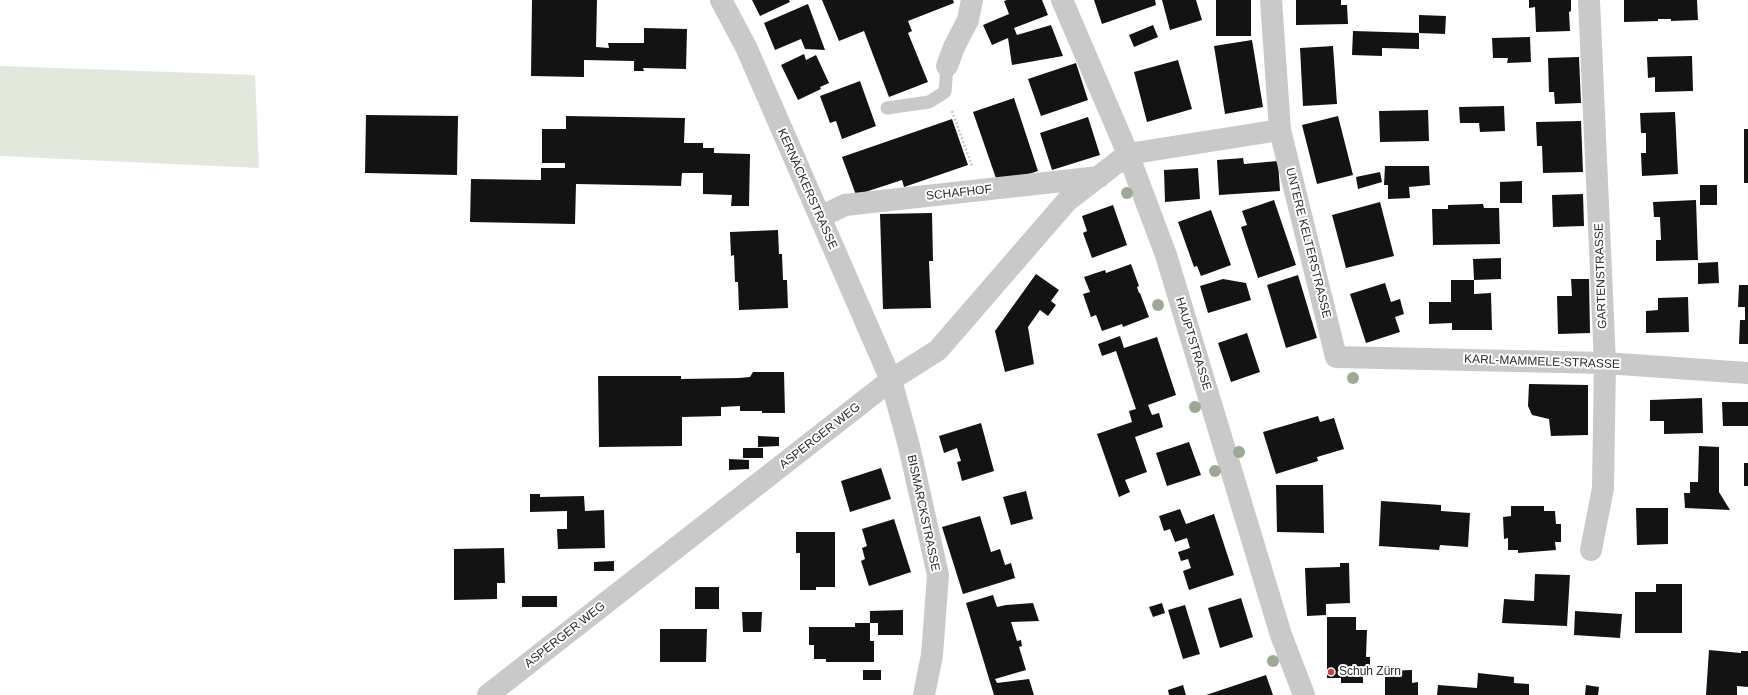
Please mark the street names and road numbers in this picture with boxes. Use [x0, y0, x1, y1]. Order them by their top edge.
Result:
street label: KERNÄCKERSTRASSE [774, 126, 840, 252]
street label: UNTERE KELTERSTRASSE [1282, 166, 1334, 320]
street label: SCHAFHOF [925, 182, 993, 204]
street label: GARTENSTRASSE [1592, 223, 1610, 329]
street label: HAUPTSTRASSE [1172, 296, 1214, 392]
street label: KARL-MAMMELE-STRASSE [1464, 352, 1620, 372]
street label: ASPERGER WEG [777, 400, 863, 472]
street label: BISMARCKSTRASSE [904, 453, 942, 573]
street label: ASPERGER WEG [522, 599, 608, 671]

